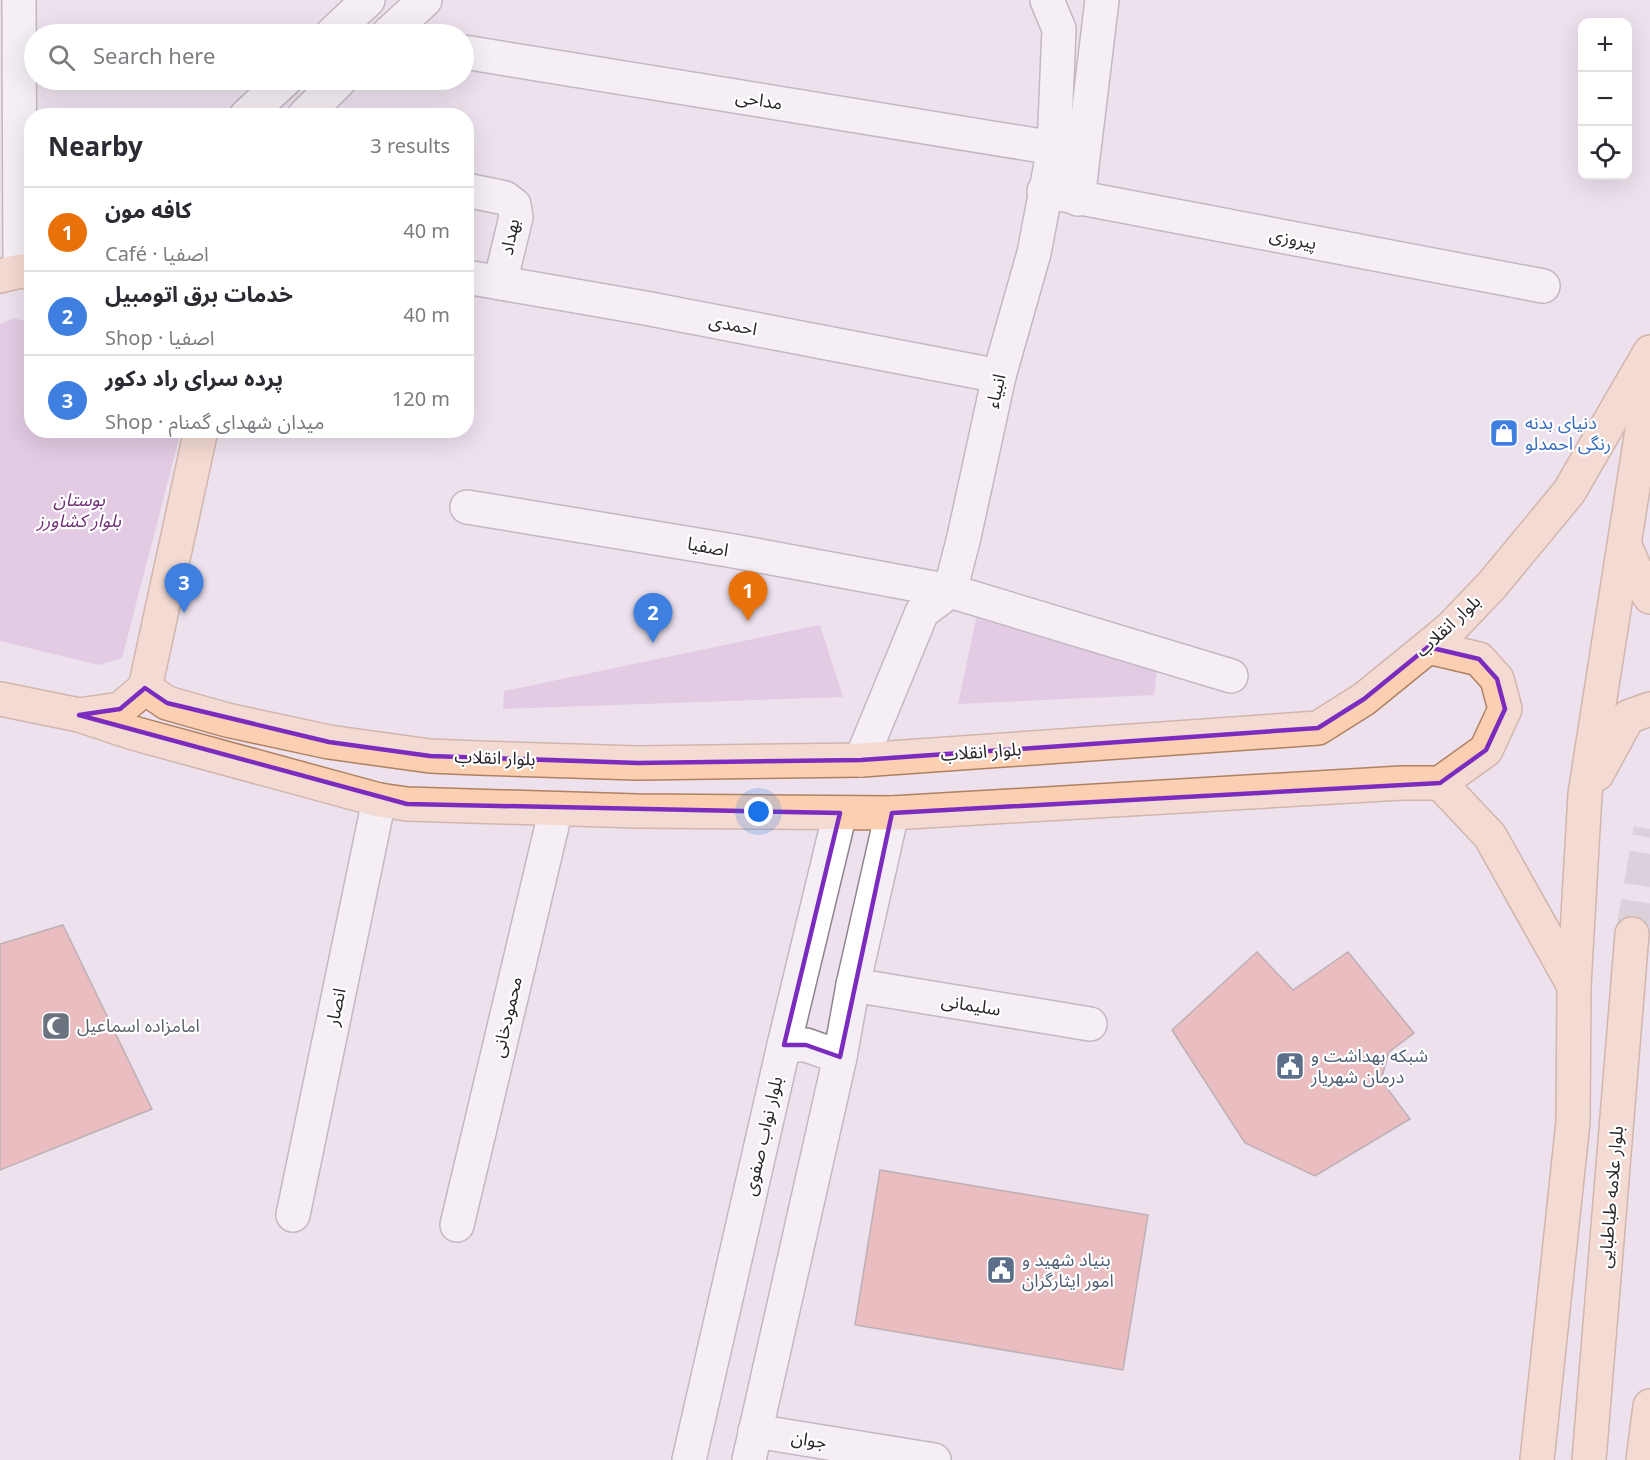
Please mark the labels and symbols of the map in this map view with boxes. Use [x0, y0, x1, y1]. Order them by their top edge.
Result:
street label: مداحی [733, 78, 785, 122]
street label: بهداد [488, 215, 532, 259]
street label: پیروزی [1266, 216, 1320, 262]
street label: احمدی [706, 302, 760, 348]
street label: انبیاء [974, 370, 1018, 412]
place label: دنیای بدنه رنگی احمدلو [1525, 404, 1611, 463]
shop icon: دنیای بدنه رنگی احمدلو [1488, 417, 1520, 449]
park label: بوستان بلوار کشاورز [35, 481, 121, 540]
street label: اصفیا [684, 525, 732, 569]
pin: 3 [164, 564, 204, 613]
pin: 1 [728, 572, 768, 621]
street label: بلوار انقلاب [1405, 584, 1491, 668]
pin: 2 [634, 594, 672, 643]
street label: بلوار انقلاب [939, 730, 1023, 774]
street label: بلوار انقلاب [454, 738, 536, 778]
your location [744, 797, 773, 826]
street label: محمودخانی [479, 973, 535, 1061]
street label: سلیمانی [938, 982, 1004, 1028]
street label: انصار [313, 984, 359, 1031]
place label: امامزاده اسماعیل [77, 1007, 200, 1045]
mosque icon: امامزاده اسماعیل [40, 1010, 72, 1042]
place label: شبکه بهداشت و درمان شهریار [1310, 1037, 1428, 1096]
public building icon: شبکه بهداشت و درمان شهریار [1274, 1050, 1306, 1082]
street label: بلوار نواب صفوی [731, 1072, 795, 1200]
street label: بلوار علامه طباطبایی [1586, 1124, 1636, 1270]
place label: بنیاد شهید و امور ایثارگران [1022, 1241, 1114, 1300]
public building icon: بنیاد شهید و امور ایثارگران [985, 1254, 1017, 1286]
street label: جوان [788, 1418, 830, 1460]

